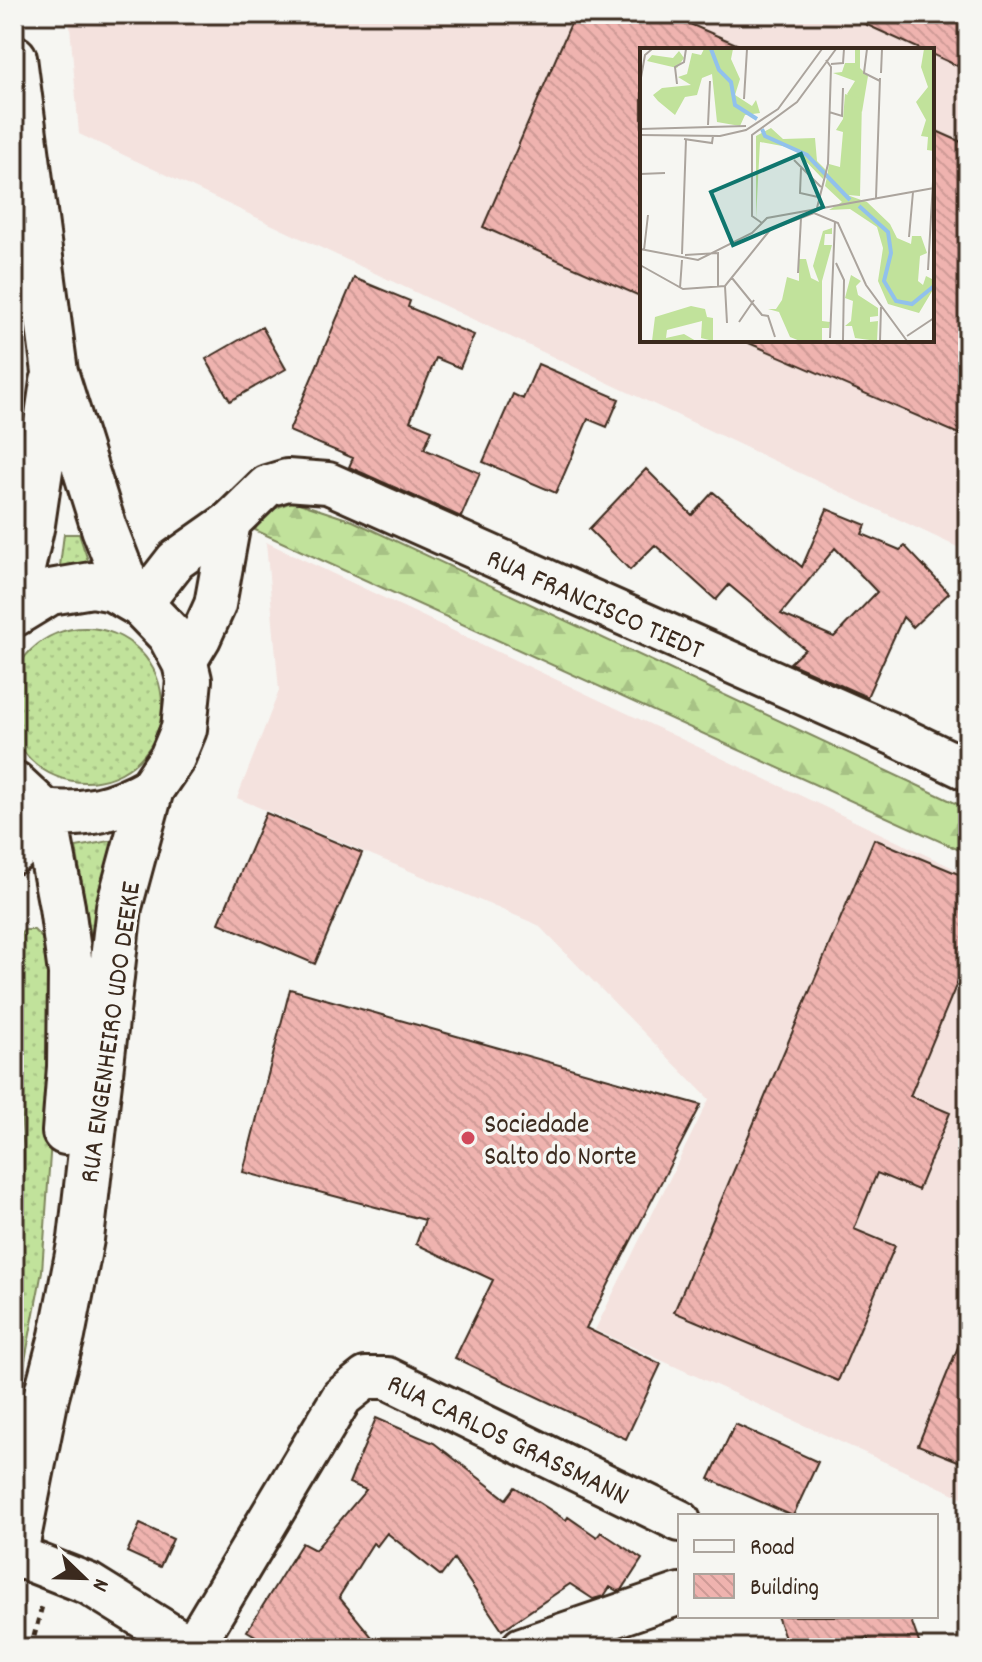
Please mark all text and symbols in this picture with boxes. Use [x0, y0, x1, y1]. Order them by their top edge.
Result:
inset map [640, 48, 934, 342]
street label: RUA FRANCISCO TIEDT [479, 541, 709, 672]
street label: RUA ENGENHEIRO UDO DEEKE [72, 879, 154, 1186]
place label: Sociedade Salto do Norte [484, 1107, 637, 1179]
marker: Sociedade Salto do Norte [459, 1129, 477, 1147]
street label: RUA CARLOS GRASSMANN [379, 1366, 635, 1518]
legend [678, 1514, 938, 1618]
text: Road [750, 1532, 795, 1566]
north arrow [44, 1538, 124, 1618]
text: Building [750, 1572, 819, 1606]
text: N [83, 1573, 116, 1596]

